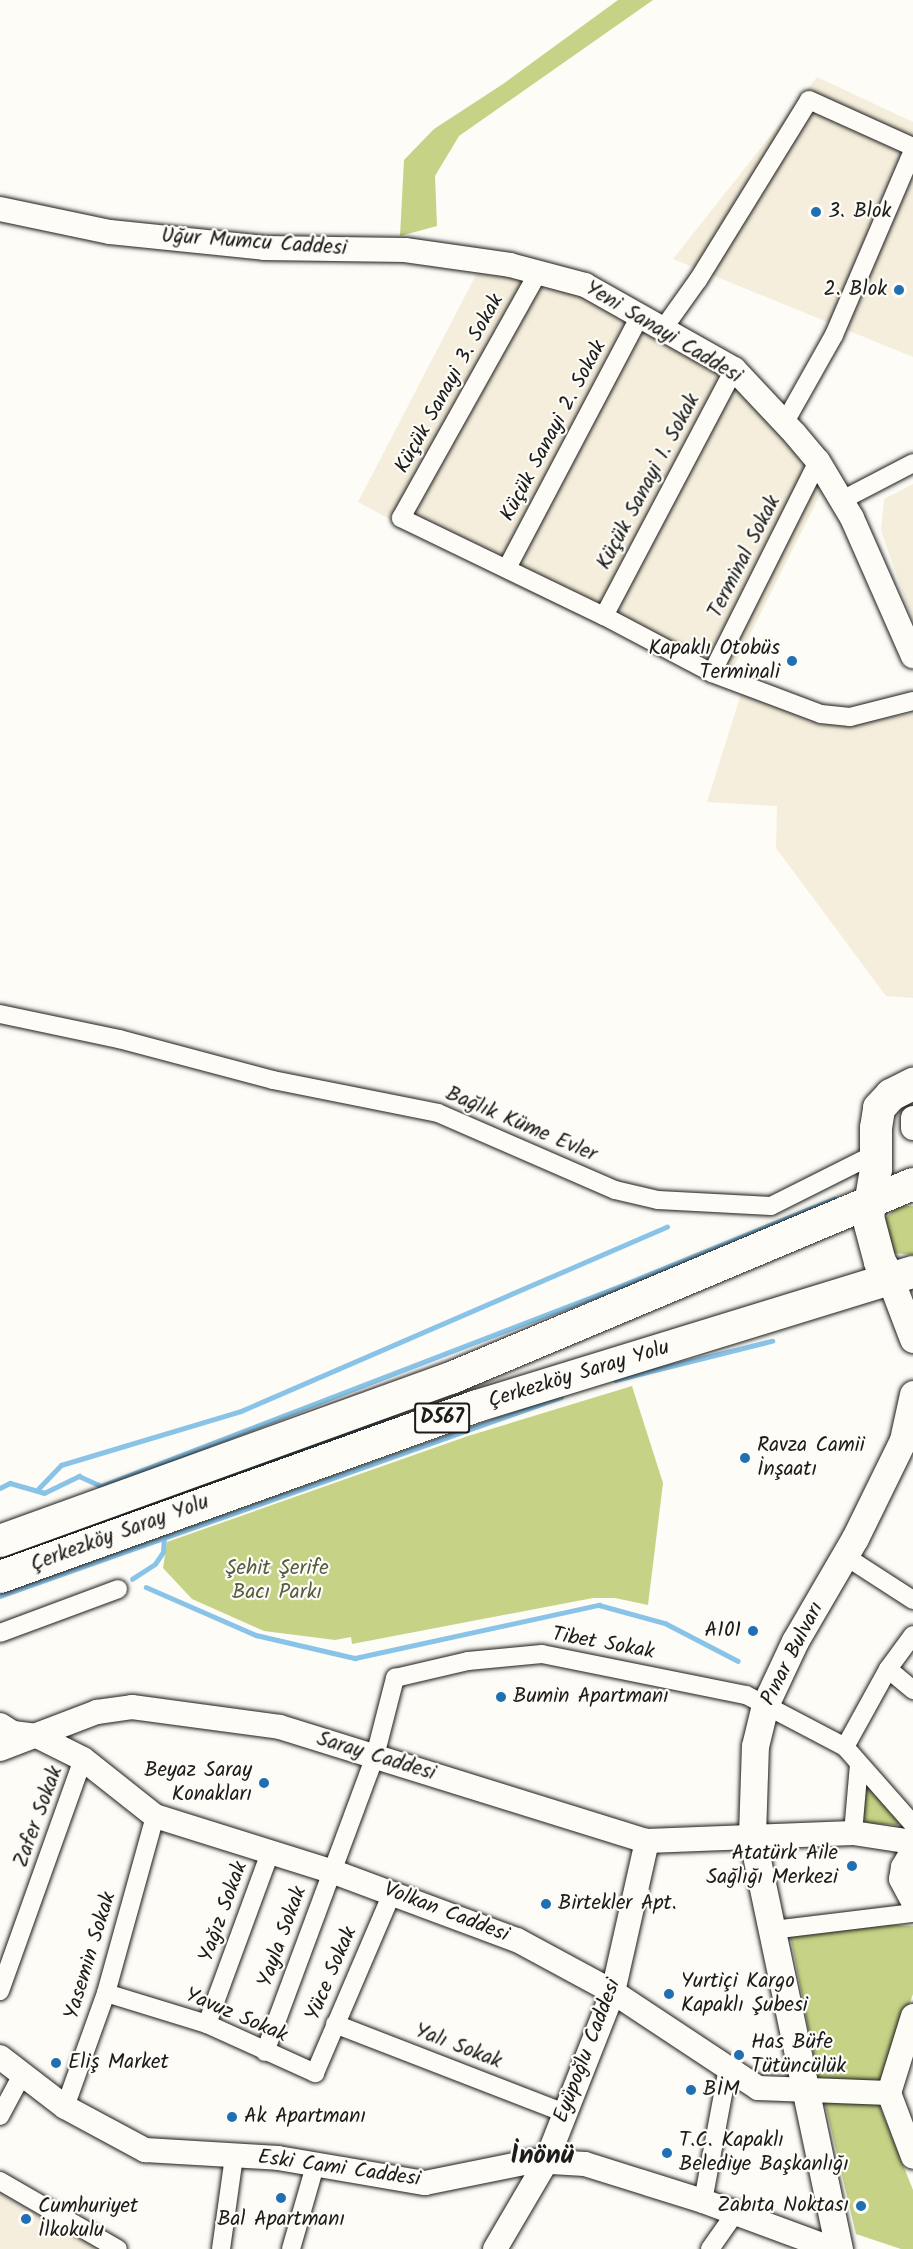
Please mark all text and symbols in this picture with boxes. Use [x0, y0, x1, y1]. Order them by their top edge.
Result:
place label: 3. Blok [828, 199, 891, 225]
marker: 3. Blok [809, 205, 823, 219]
street label: Uğur Mumcu Caddesi [160, 224, 348, 262]
street label: Yeni Sanayi Caddesi [580, 276, 746, 390]
place label: 2. Blok [824, 277, 887, 303]
marker: 2. Blok [892, 283, 906, 297]
street label: Küçük Sanayi 3. Sokak [390, 290, 510, 478]
street label: Küçük Sanayi 2. Sokak [496, 336, 612, 526]
street label: Küçük Sanayi 1. Sokak [592, 390, 706, 574]
street label: Terminal Sokak [703, 492, 787, 622]
place label: Kapaklı Otobüs Terminali [648, 636, 780, 686]
marker: Kapaklı Otobüs Terminali [785, 654, 799, 668]
street label: Bağlık Küme Evler [442, 1082, 600, 1168]
street label: Çerkezköy Saray Yolu [485, 1335, 673, 1415]
road number: D567 [414, 1401, 470, 1435]
place label: Ravza Camii İnşaatı [757, 1433, 865, 1483]
marker: Ravza Camii İnşaatı [738, 1451, 752, 1465]
street label: Çerkezköy Saray Yolu [27, 1490, 213, 1578]
park label: Şehit Şerife Bacı Parkı [225, 1556, 329, 1606]
street label: Pınar Bulvarı [756, 1598, 830, 1710]
place label: A101 [705, 1618, 741, 1644]
street label: Tibet Sokak [550, 1623, 656, 1665]
marker: A101 [746, 1624, 760, 1638]
place label: Bumin Apartmanı [513, 1684, 669, 1710]
marker: Bumin Apartmanı [494, 1690, 508, 1704]
street label: Saray Caddesi [314, 1727, 438, 1787]
place label: Beyaz Saray Konakları [144, 1758, 252, 1808]
street label: Zafer Sokak [9, 1763, 69, 1871]
marker: Beyaz Saray Konakları [257, 1776, 271, 1790]
place label: Atatürk Aile Sağlığı Merkezi [706, 1841, 838, 1891]
marker: Atatürk Aile Sağlığı Merkezi [843, 1857, 861, 1875]
street label: Yağız Sokak [194, 1858, 254, 1966]
street label: Volkan Caddesi [380, 1878, 512, 1948]
street label: Yayla Sokak [253, 1883, 313, 1991]
street label: Yasemin Sokak [60, 1889, 122, 2023]
place label: Birtekler Apt. [558, 1891, 677, 1917]
marker: Birtekler Apt. [539, 1897, 553, 1911]
street label: Yüce Sokak [301, 1923, 363, 2025]
place label: Yurtiçi Kargo Kapaklı Şubesi [681, 1969, 808, 2019]
street label: Eyüpoğlu Caddesi [549, 1975, 627, 2127]
street label: Yavuz Sokak [181, 1983, 291, 2049]
marker: Yurtiçi Kargo Kapaklı Şubesi [662, 1987, 676, 2001]
street label: Yalı Sokak [411, 2019, 505, 2075]
place label: Has Büfe Tütüncülük [751, 2030, 846, 2080]
marker: Has Büfe Tütüncülük [732, 2048, 746, 2062]
place label: Eliş Market [68, 2050, 169, 2076]
marker: Eliş Market [49, 2056, 63, 2070]
place label: BİM [703, 2077, 739, 2103]
marker: BİM [684, 2083, 698, 2097]
place label: Ak Apartmanı [244, 2104, 366, 2130]
marker: Ak Apartmanı [225, 2110, 239, 2124]
place label: T.C. Kapaklı Belediye Başkanlığı [679, 2128, 849, 2178]
district label: İnönü [510, 2140, 574, 2172]
street label: Eski Cami Caddesi [256, 2145, 422, 2193]
marker: T.C. Kapaklı Belediye Başkanlığı [660, 2146, 674, 2160]
marker: Bal Apartmanı [274, 2191, 288, 2205]
place label: Zabıta Noktası [717, 2193, 849, 2219]
place label: Cumhuriyet İlkokulu [38, 2194, 138, 2244]
marker: Zabıta Noktası [854, 2199, 868, 2213]
place label: Bal Apartmanı [217, 2207, 345, 2233]
marker: Cumhuriyet İlkokulu [19, 2212, 33, 2226]

